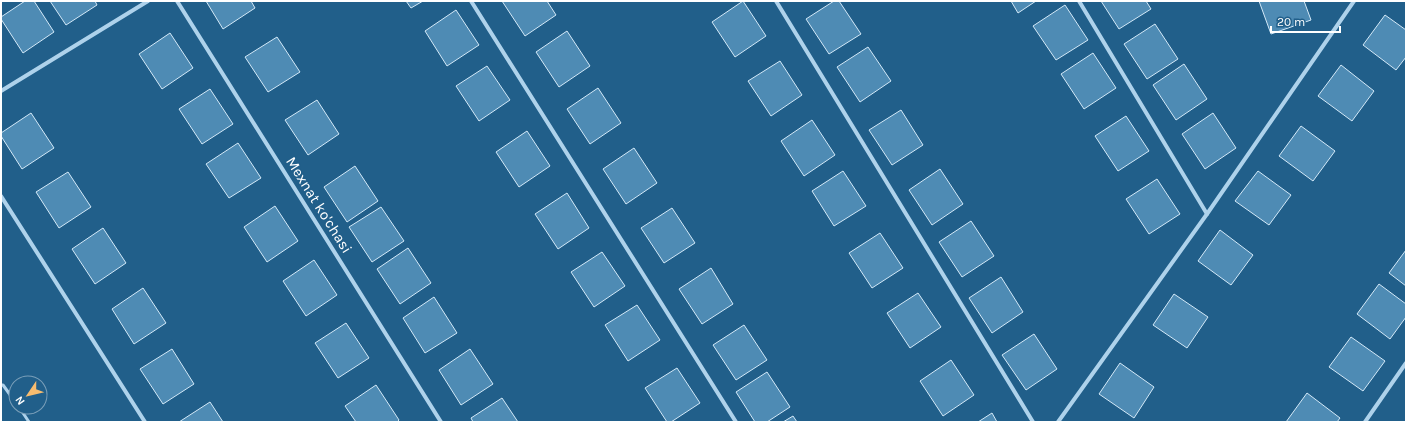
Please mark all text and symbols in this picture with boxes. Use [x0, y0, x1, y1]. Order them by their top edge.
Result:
scale bar [1271, 8, 1340, 34]
text: 20 m [1277, 15, 1305, 29]
street label: Mexnat ko'chasi [282, 153, 356, 257]
north arrow [8, 375, 48, 415]
text: N [13, 393, 28, 407]

